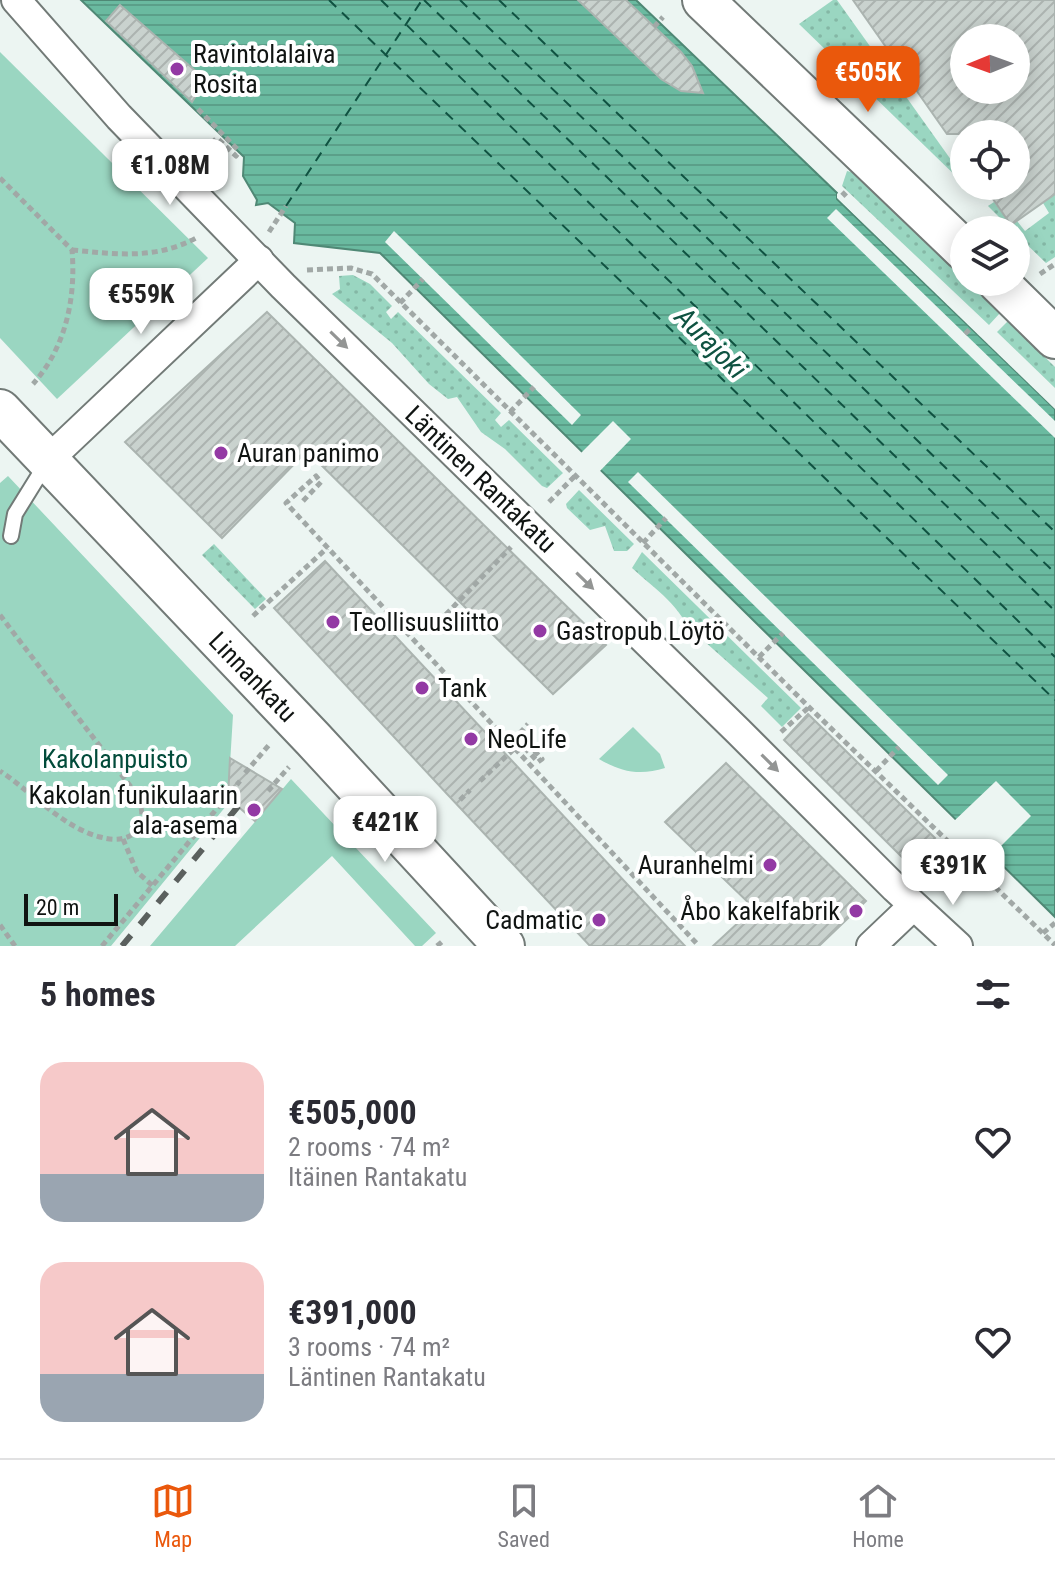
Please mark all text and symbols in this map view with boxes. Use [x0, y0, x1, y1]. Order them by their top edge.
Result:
north arrow [950, 24, 1030, 104]
map controls [950, 24, 1030, 296]
place label: Ravintolalaiva Rosita [193, 39, 335, 99]
pin: €505K [812, 46, 924, 114]
text: €505K [835, 57, 901, 87]
marker: Ravintolalaiva Rosita [168, 60, 186, 78]
button: locate [950, 120, 1030, 200]
pin: €1.08M [105, 139, 235, 207]
text: €1.08M [130, 150, 210, 180]
button: layers [950, 216, 1030, 296]
pin: €559K [85, 268, 197, 336]
text: €559K [108, 279, 174, 309]
water label: Aurajoki [668, 300, 754, 386]
one-way arrow [329, 331, 348, 349]
street label: Läntinen Rantakatu [399, 399, 563, 559]
place label: Auran panimo [237, 438, 379, 468]
marker: Auran panimo [212, 444, 230, 462]
one-way arrow [575, 571, 594, 590]
place label: Teollisuusliitto [349, 607, 499, 637]
marker: Teollisuusliitto [324, 613, 342, 631]
place label: Gastropub Löytö [556, 616, 725, 646]
marker: Gastropub Löytö [531, 622, 549, 640]
street label: Linnankatu [203, 626, 303, 728]
place label: Tank [438, 673, 487, 703]
marker: Tank [413, 679, 431, 697]
place label: NeoLife [487, 724, 567, 754]
marker: NeoLife [462, 730, 480, 748]
park label: Kakolanpuisto [42, 744, 188, 774]
one-way arrow [760, 753, 779, 772]
place label: Kakolan funikulaarin ala-asema [29, 780, 238, 840]
pin: €421K [329, 796, 441, 864]
marker: Kakolan funikulaarin ala-asema [245, 801, 263, 819]
text: €421K [352, 807, 418, 837]
pin: €391K [897, 839, 1009, 907]
place label: Auranhelmi [638, 850, 754, 880]
text: €391K [920, 850, 986, 880]
marker: Auranhelmi [761, 856, 779, 874]
scale bar [24, 890, 118, 926]
text: 20 m [36, 895, 79, 920]
place label: Åbo kakelfabrik [680, 895, 840, 926]
marker: Åbo kakelfabrik [847, 902, 865, 920]
place label: Cadmatic [485, 905, 583, 935]
marker: Cadmatic [590, 911, 608, 929]
icon: filters [971, 972, 1015, 1016]
text: 5 homes [40, 974, 156, 1014]
text: €505,000 [288, 1092, 417, 1132]
icon: home [104, 1094, 200, 1190]
icon: heart [971, 1120, 1015, 1164]
text: 2 rooms · 74 m² [288, 1132, 450, 1162]
text: Itäinen Rantakatu [288, 1162, 467, 1192]
text: €391,000 [288, 1292, 417, 1332]
icon: home [104, 1294, 200, 1390]
icon: heart [971, 1320, 1015, 1364]
text: 3 rooms · 74 m² [288, 1332, 450, 1362]
text: Läntinen Rantakatu [288, 1362, 486, 1392]
tab: Map [151, 1479, 195, 1552]
tab: Saved [498, 1479, 550, 1552]
tab: Home [852, 1479, 904, 1552]

